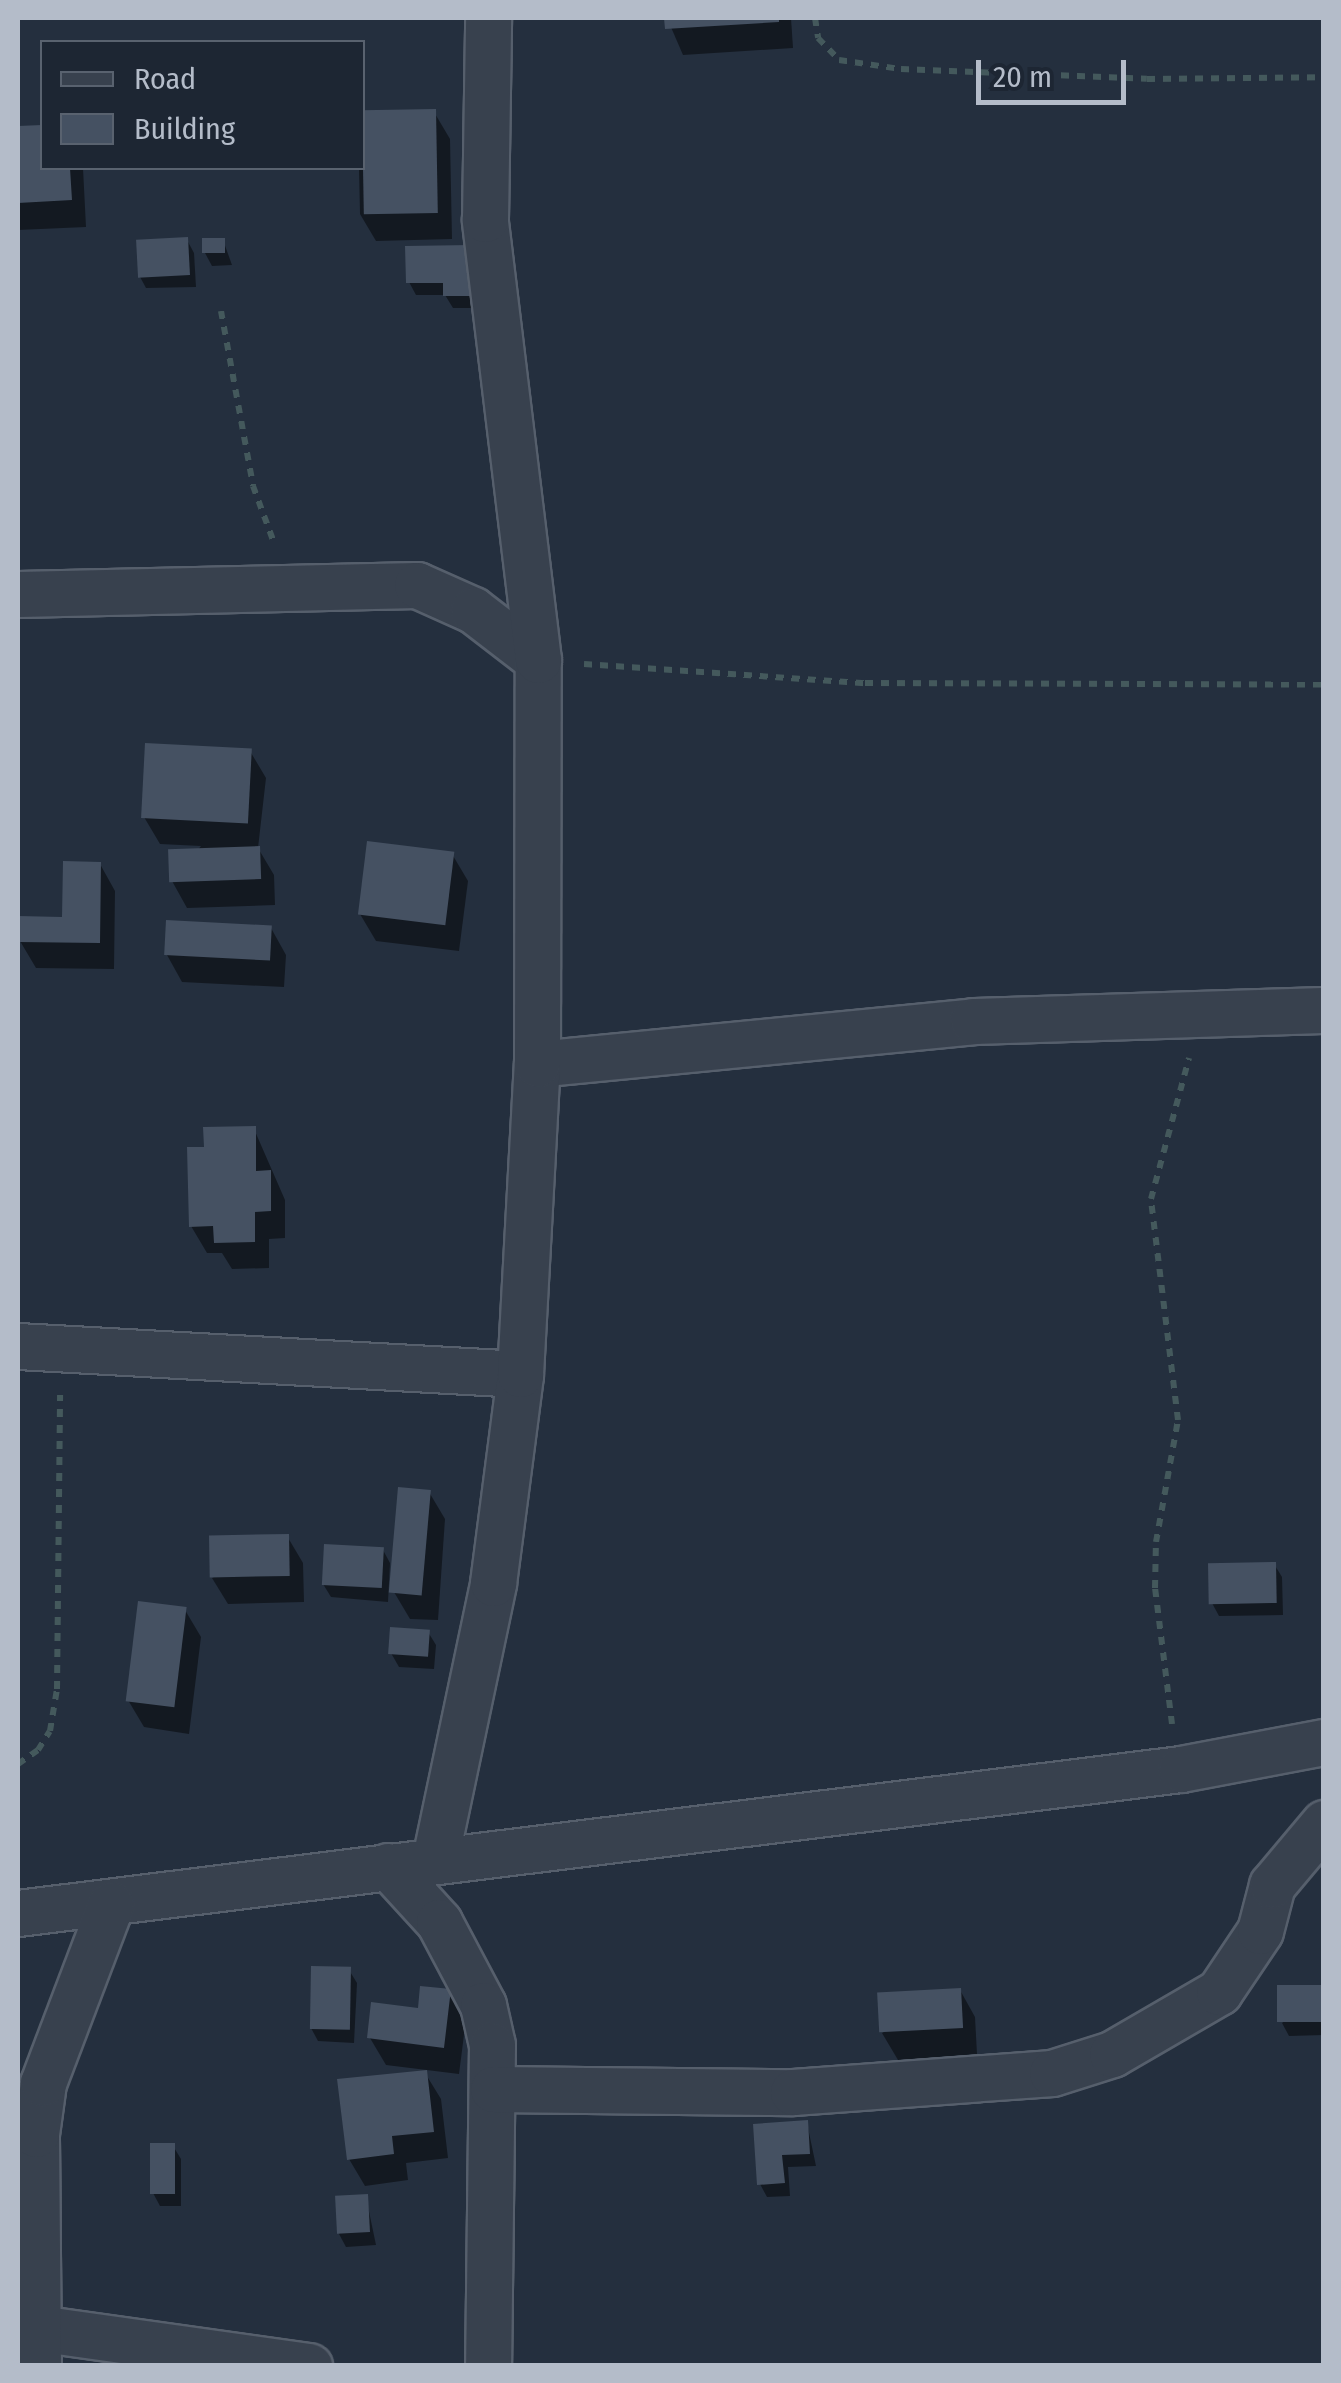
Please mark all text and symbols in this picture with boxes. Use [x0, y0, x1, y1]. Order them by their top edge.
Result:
legend [40, 40, 365, 170]
scale bar [981, 40, 1131, 102]
text: 20 m [993, 59, 1052, 95]
text: Road [134, 61, 196, 97]
text: Building [134, 111, 235, 147]

